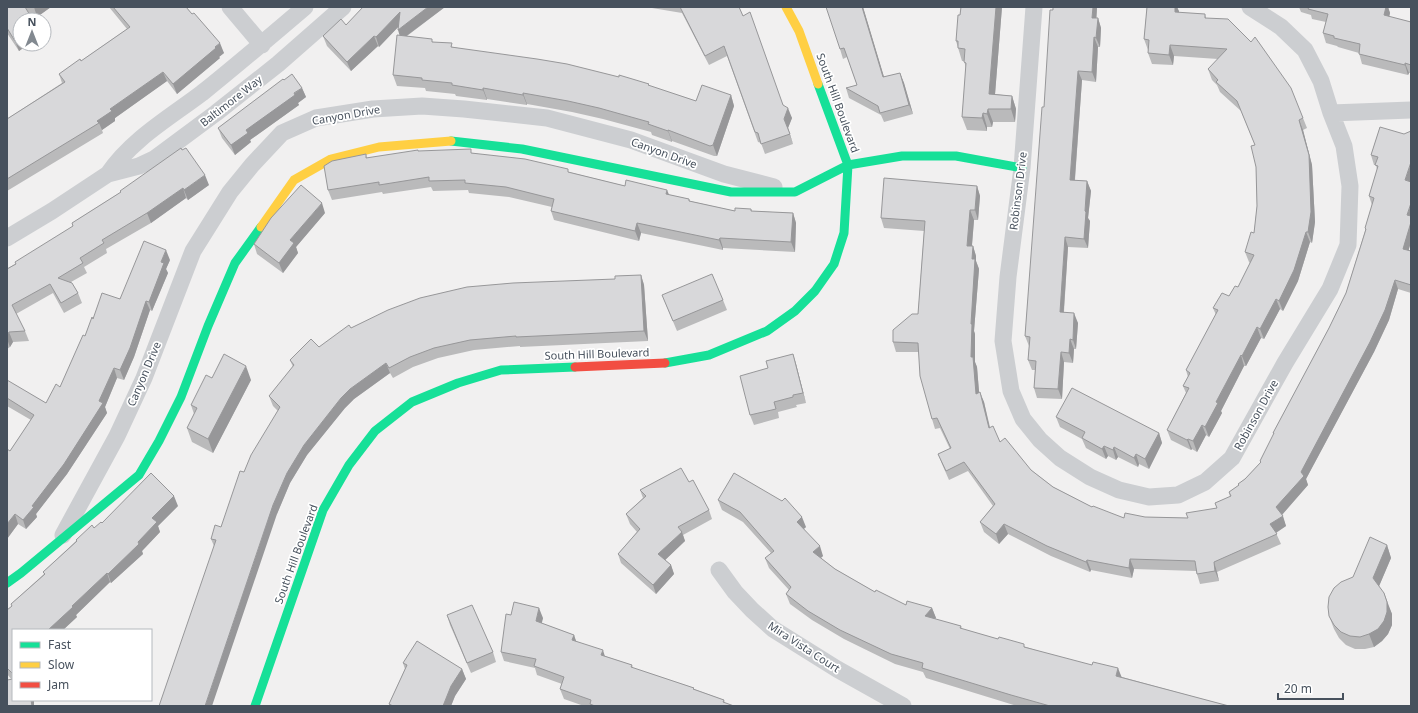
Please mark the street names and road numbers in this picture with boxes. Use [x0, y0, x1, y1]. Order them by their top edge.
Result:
street label: South Hill Boulevard [813, 51, 863, 155]
street label: Baltimore Way [196, 71, 265, 130]
street label: Canyon Drive [311, 101, 381, 128]
street label: Canyon Drive [629, 134, 699, 171]
street label: Robinson Drive [1005, 151, 1030, 231]
street label: Canyon Drive [123, 339, 164, 409]
street label: South Hill Boulevard [544, 344, 650, 363]
street label: Robinson Drive [1230, 377, 1281, 453]
street label: South Hill Boulevard [271, 502, 321, 606]
street label: Mira Vista Court [765, 618, 843, 675]

